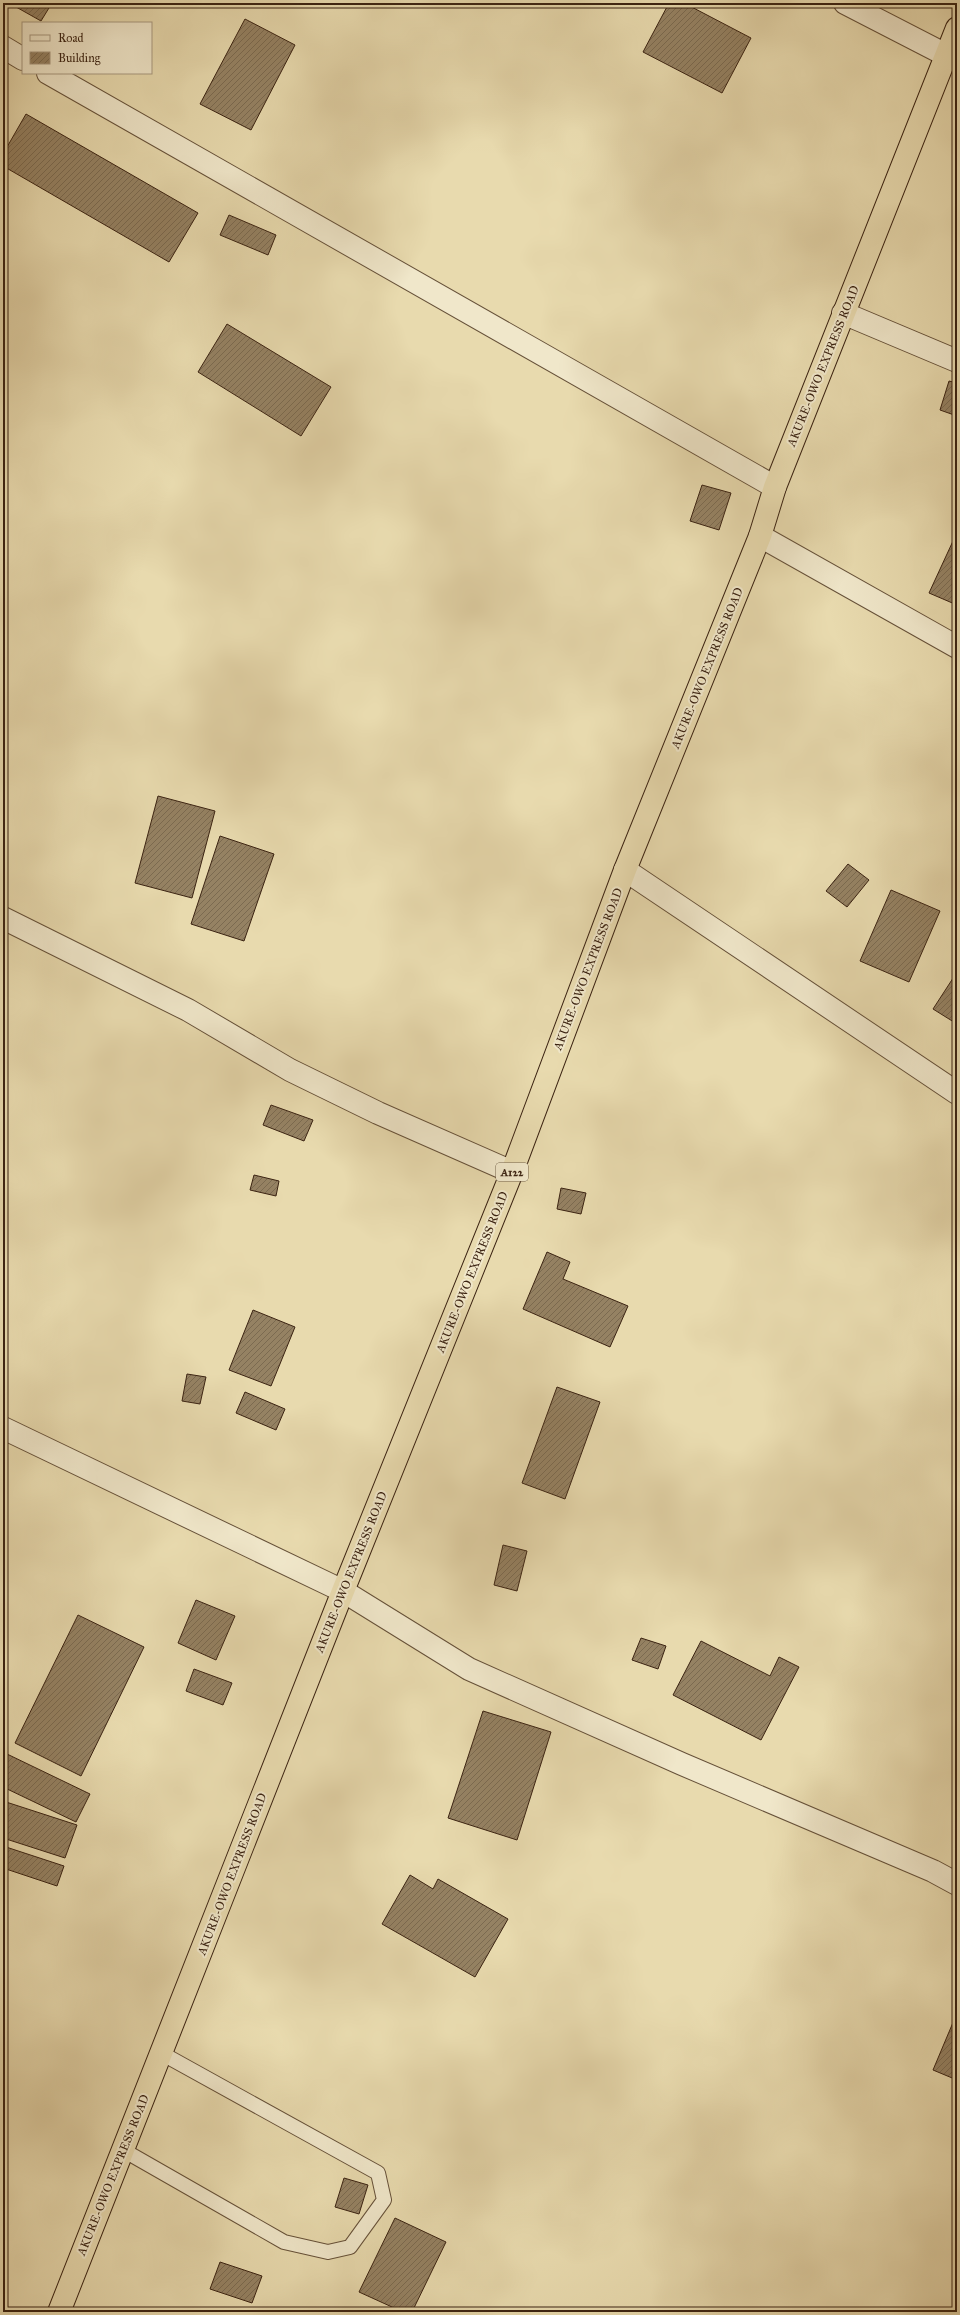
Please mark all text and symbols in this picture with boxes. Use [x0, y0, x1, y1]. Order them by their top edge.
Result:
legend [22, 22, 152, 74]
text: Road [58, 31, 84, 45]
text: Building [58, 51, 101, 66]
street label: AKURE-OWO EXPRESS ROAD [784, 283, 862, 450]
street label: AKURE-OWO EXPRESS ROAD [668, 585, 746, 752]
street label: AKURE-OWO EXPRESS ROAD [550, 886, 625, 1053]
road number: A122 [496, 1163, 528, 1181]
street label: AKURE-OWO EXPRESS ROAD [433, 1189, 511, 1356]
street label: AKURE-OWO EXPRESS ROAD [312, 1489, 390, 1656]
street label: AKURE-OWO EXPRESS ROAD [194, 1791, 269, 1958]
street label: AKURE-OWO EXPRESS ROAD [74, 2092, 152, 2259]

